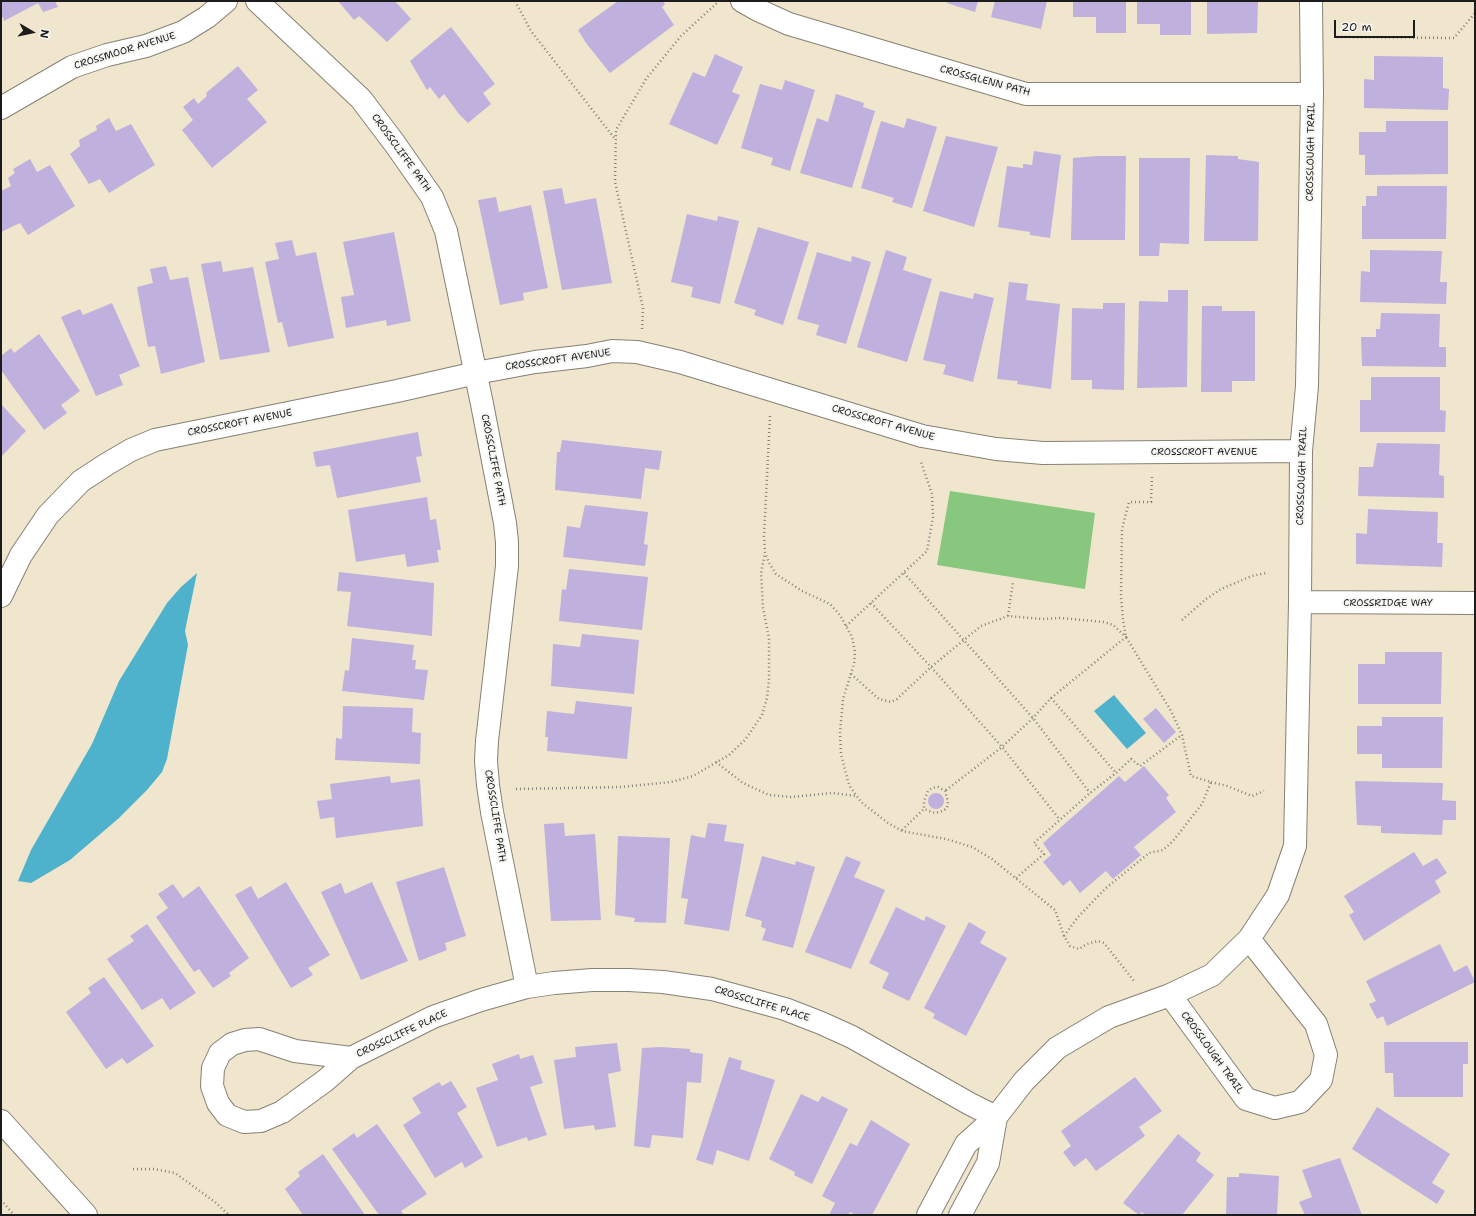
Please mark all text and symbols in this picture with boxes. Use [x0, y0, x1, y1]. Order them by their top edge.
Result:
north arrow [12, 12, 52, 52]
scale bar [1336, 12, 1417, 38]
text: 20 m [1341, 19, 1372, 35]
text: N [36, 28, 52, 39]
street label: CROSSMOOR AVENUE [73, 30, 177, 72]
street label: CROSSGLENN PATH [938, 63, 1032, 99]
street label: CROSSLOUGH TRAIL [1304, 102, 1318, 202]
street label: CROSSCLIFFE PATH [369, 112, 433, 194]
street label: CROSSCROFT AVENUE [504, 347, 612, 373]
street label: CROSSCROFT AVENUE [830, 403, 936, 443]
street label: CROSSCROFT AVENUE [187, 407, 293, 439]
street label: CROSSCLIFFE PATH [478, 413, 508, 507]
street label: CROSSLOUGH TRAIL [1294, 426, 1310, 526]
street label: CROSSCROFT AVENUE [1151, 446, 1257, 458]
street label: CROSSRIDGE WAY [1343, 597, 1433, 609]
street label: CROSSCLIFFE PATH [482, 769, 508, 863]
street label: CROSSCLIFFE PLACE [713, 984, 811, 1024]
street label: CROSSCLIFFE PLACE [355, 1008, 449, 1060]
street label: CROSSLOUGH TRAIL [1178, 1009, 1246, 1097]

